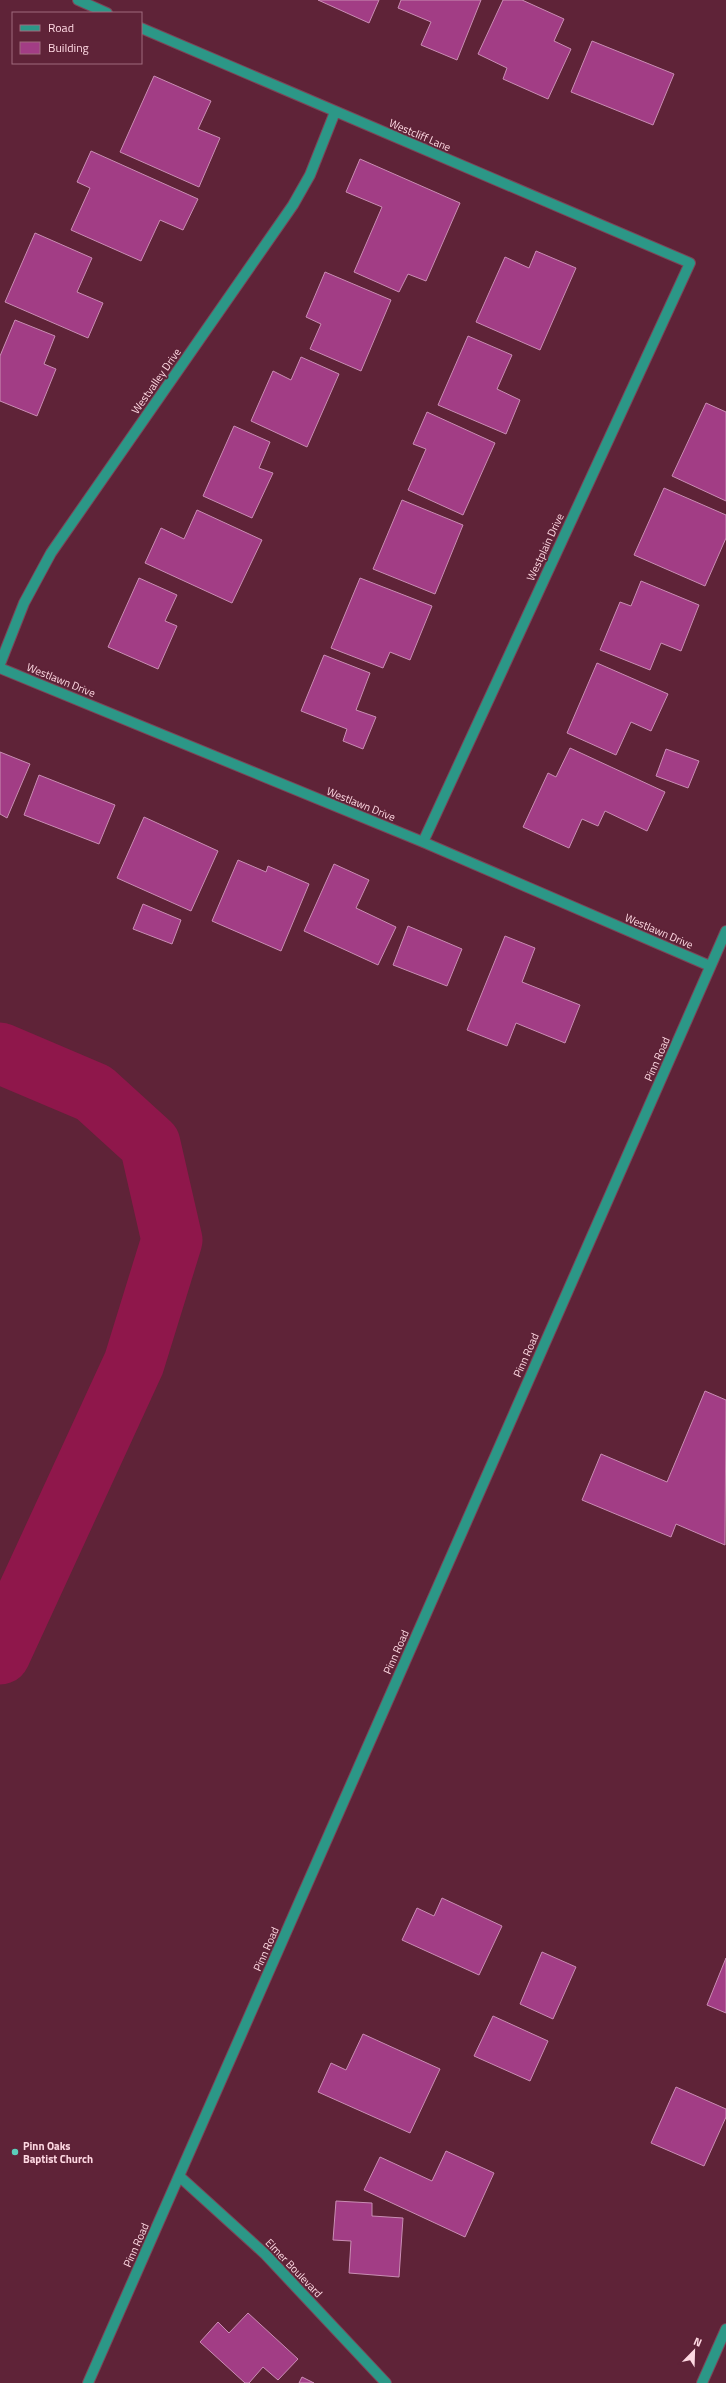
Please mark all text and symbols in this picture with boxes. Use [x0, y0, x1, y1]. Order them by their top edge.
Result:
legend [12, 12, 142, 64]
text: Road [48, 18, 74, 37]
text: Building [48, 38, 89, 57]
street label: Westcliff Lane [387, 115, 454, 155]
street label: Westvalley Drive [127, 344, 185, 417]
street label: Westplain Drive [522, 510, 568, 583]
street label: Westlawn Drive [24, 659, 98, 701]
street label: Westlawn Drive [324, 783, 398, 825]
street label: Westlawn Drive [622, 909, 696, 953]
street label: Pinn Road [640, 1034, 674, 1084]
street label: Pinn Road [509, 1330, 543, 1380]
street label: Pinn Road [379, 1627, 413, 1677]
street label: Pinn Road [249, 1924, 283, 1974]
place label: Pinn Oaks Baptist Church [23, 2138, 93, 2167]
marker: Pinn Oaks Baptist Church [10, 2147, 20, 2157]
street label: Pinn Road [119, 2220, 153, 2270]
street label: Elmer Boulevard [262, 2235, 326, 2301]
north arrow [674, 2331, 714, 2371]
text: N [691, 2333, 705, 2351]

